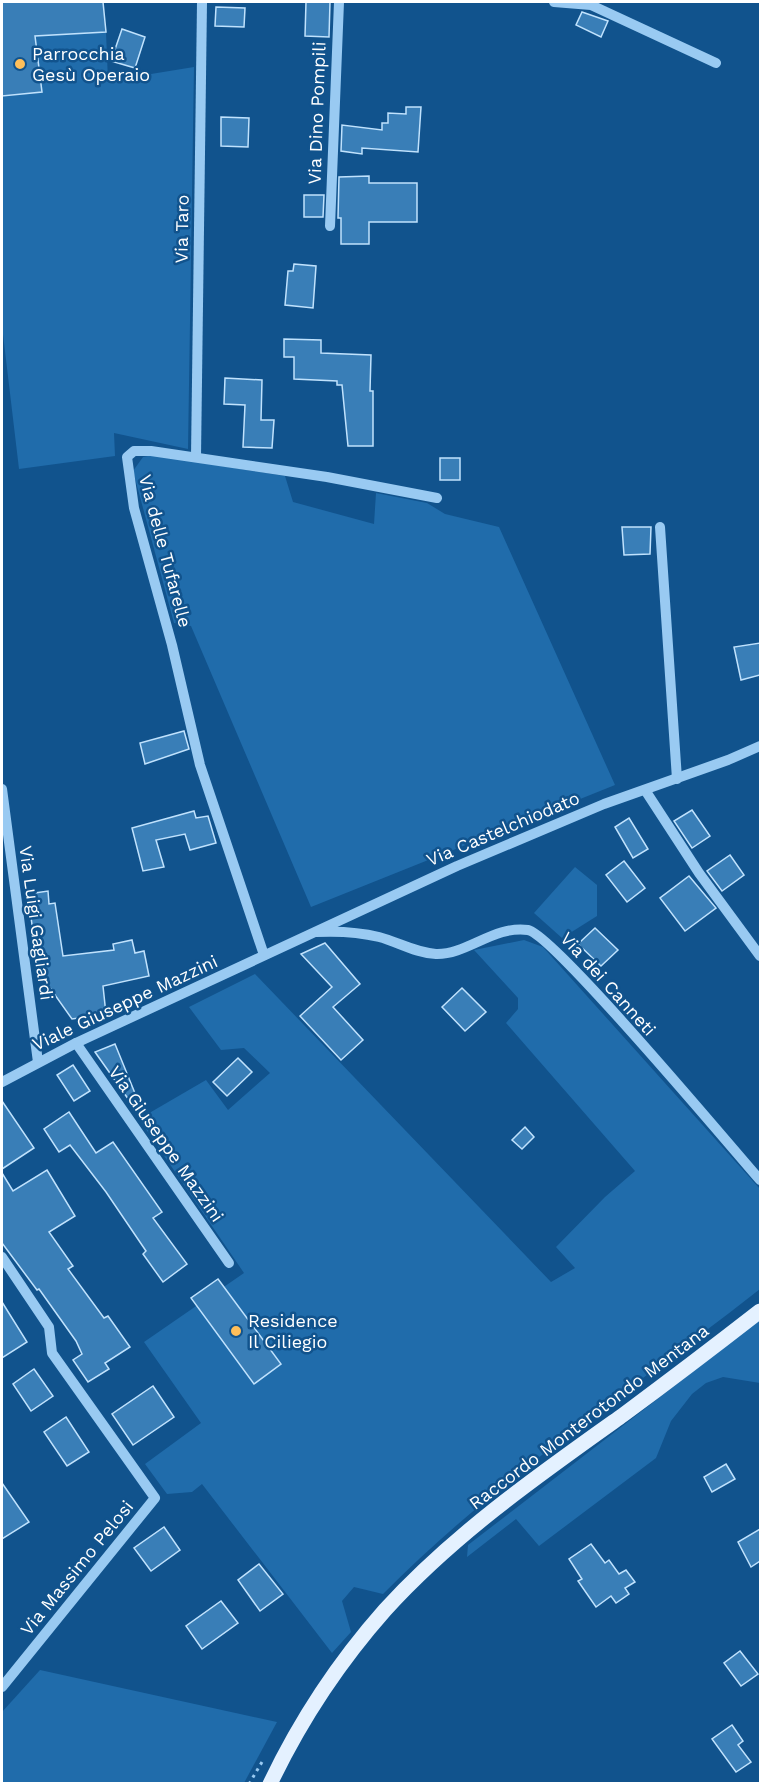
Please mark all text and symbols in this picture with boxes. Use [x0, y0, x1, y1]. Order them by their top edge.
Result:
street label: Via Dino Pompili [304, 41, 329, 185]
place label: Parrocchia Gesù Operaio [32, 43, 150, 85]
marker: Parrocchia Gesù Operaio [13, 57, 27, 71]
street label: Via Taro [170, 194, 193, 264]
street label: Via delle Tufarelle [135, 472, 196, 630]
street label: Via Castelchiodato [423, 787, 582, 870]
street label: Via Luigi Gagliardi [15, 844, 58, 1002]
street label: Via dei Canneti [556, 928, 660, 1040]
street label: Viale Giuseppe Mazzini [29, 950, 221, 1055]
street label: Via Giuseppe Mazzini [105, 1062, 228, 1226]
place label: Residence Il Ciliegio [248, 1310, 338, 1352]
street label: Raccordo Monterotondo Mentana [465, 1320, 713, 1514]
marker: Residence Il Ciliegio [229, 1324, 243, 1338]
street label: Via Massimo Pelosi [16, 1496, 137, 1639]

